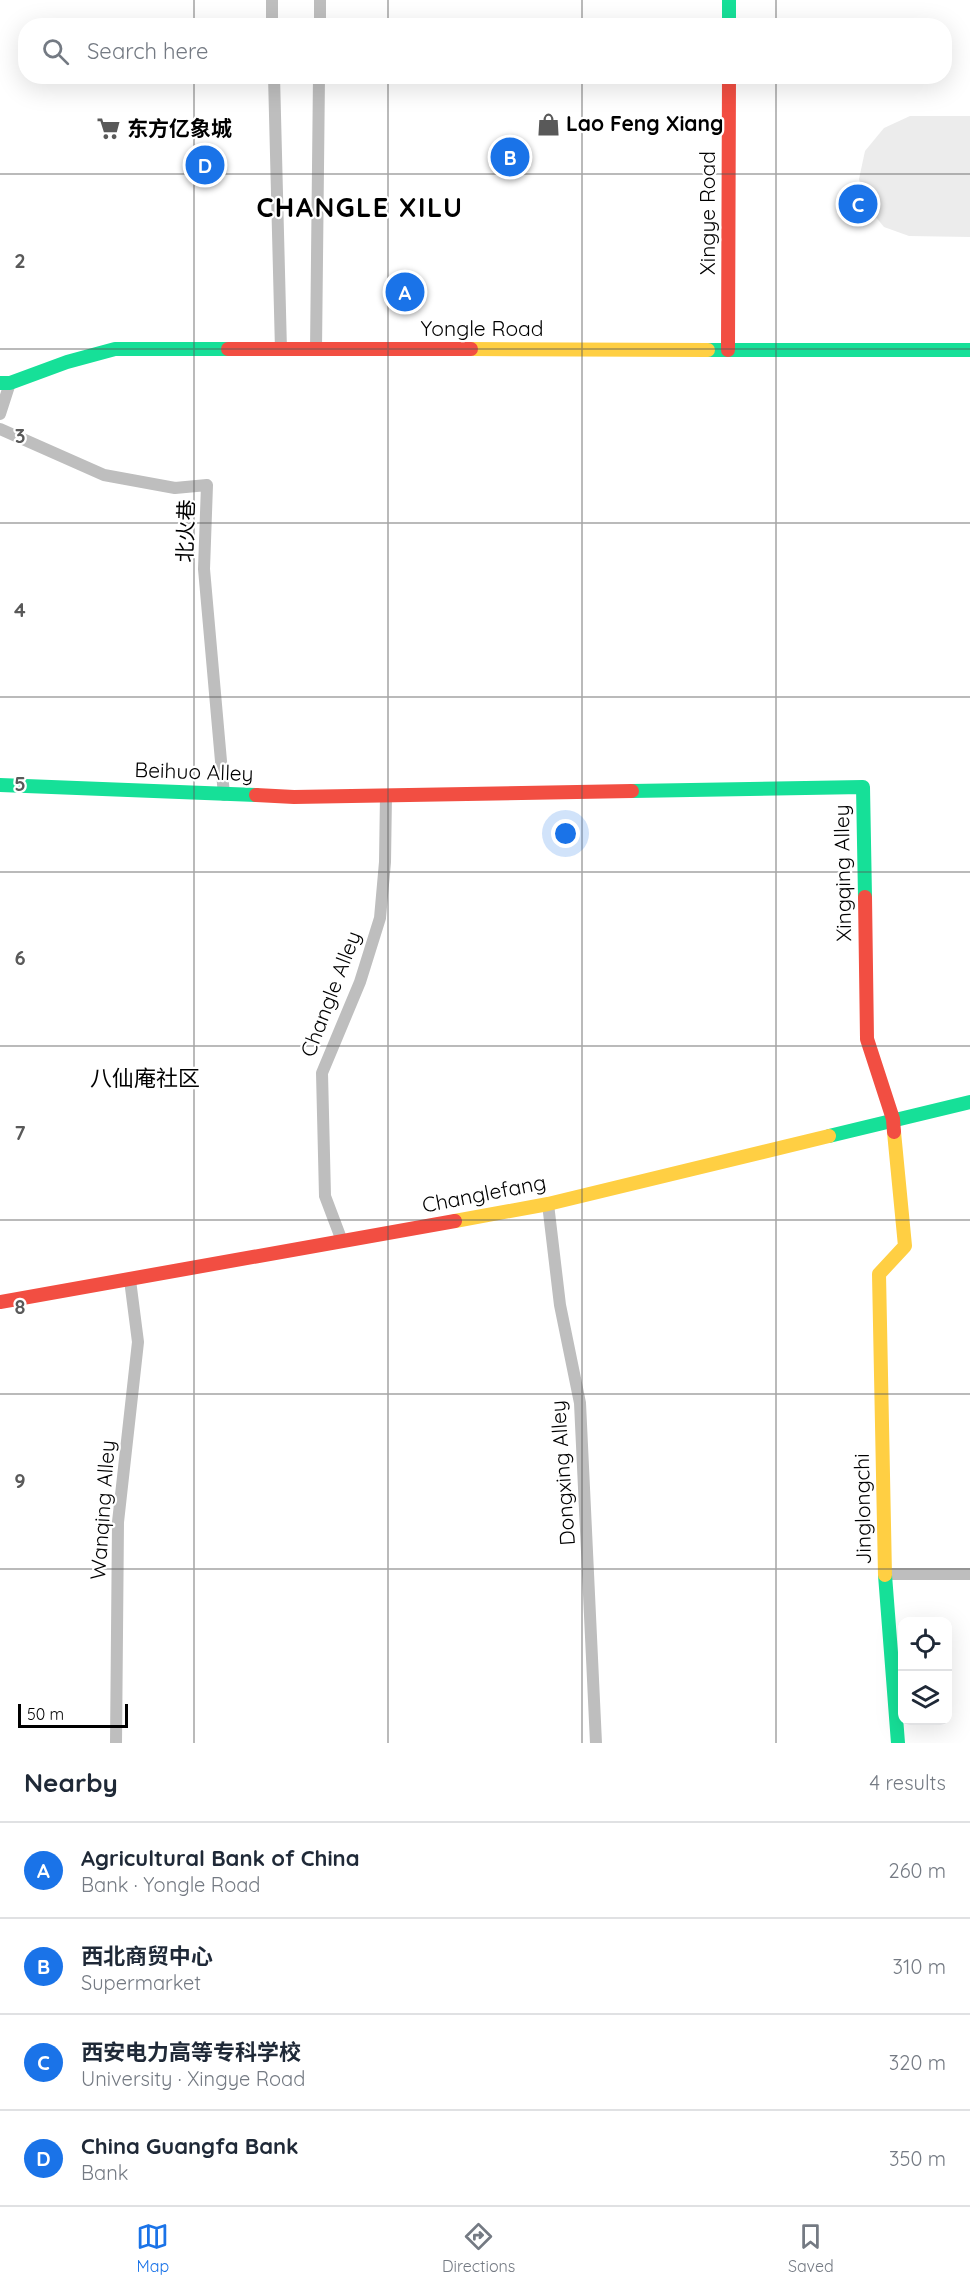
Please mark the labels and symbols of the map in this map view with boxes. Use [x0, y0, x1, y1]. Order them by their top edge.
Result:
place label: Lao Feng Xiang [566, 110, 723, 136]
shop icon: Lao Feng Xiang [535, 111, 561, 137]
place label: 东方亿象城 [127, 115, 232, 141]
supermarket icon: 东方亿象城 [96, 116, 122, 142]
pin: B [490, 134, 530, 180]
pin: D [186, 142, 224, 188]
street label: Xingye Road [694, 151, 720, 275]
pin: C [838, 182, 878, 226]
district label: CHANGLE XILU [256, 190, 464, 224]
text: 2 [14, 248, 26, 273]
pin: A [386, 270, 424, 314]
street label: Yongle Road [420, 315, 544, 341]
text: 3 [15, 423, 25, 448]
street label: 北火巷 [171, 499, 199, 563]
text: 4 [14, 597, 26, 622]
street label: Beihuo Alley [134, 756, 254, 786]
text: 5 [14, 771, 26, 796]
street label: Xingqing Alley [828, 804, 856, 942]
your location [551, 819, 580, 848]
street label: Changle Alley [294, 927, 366, 1060]
text: 6 [14, 945, 26, 970]
district label: 八仙庵社区 [90, 1064, 200, 1092]
text: 7 [15, 1120, 26, 1145]
street label: Changlefang [420, 1168, 548, 1218]
text: 8 [15, 1294, 26, 1319]
street label: Dongxing Alley [544, 1400, 580, 1547]
street label: Wanqing Alley [84, 1439, 120, 1581]
street label: Jinglongchi [848, 1453, 876, 1565]
text: 9 [14, 1468, 26, 1493]
scale bar [18, 1701, 128, 1728]

